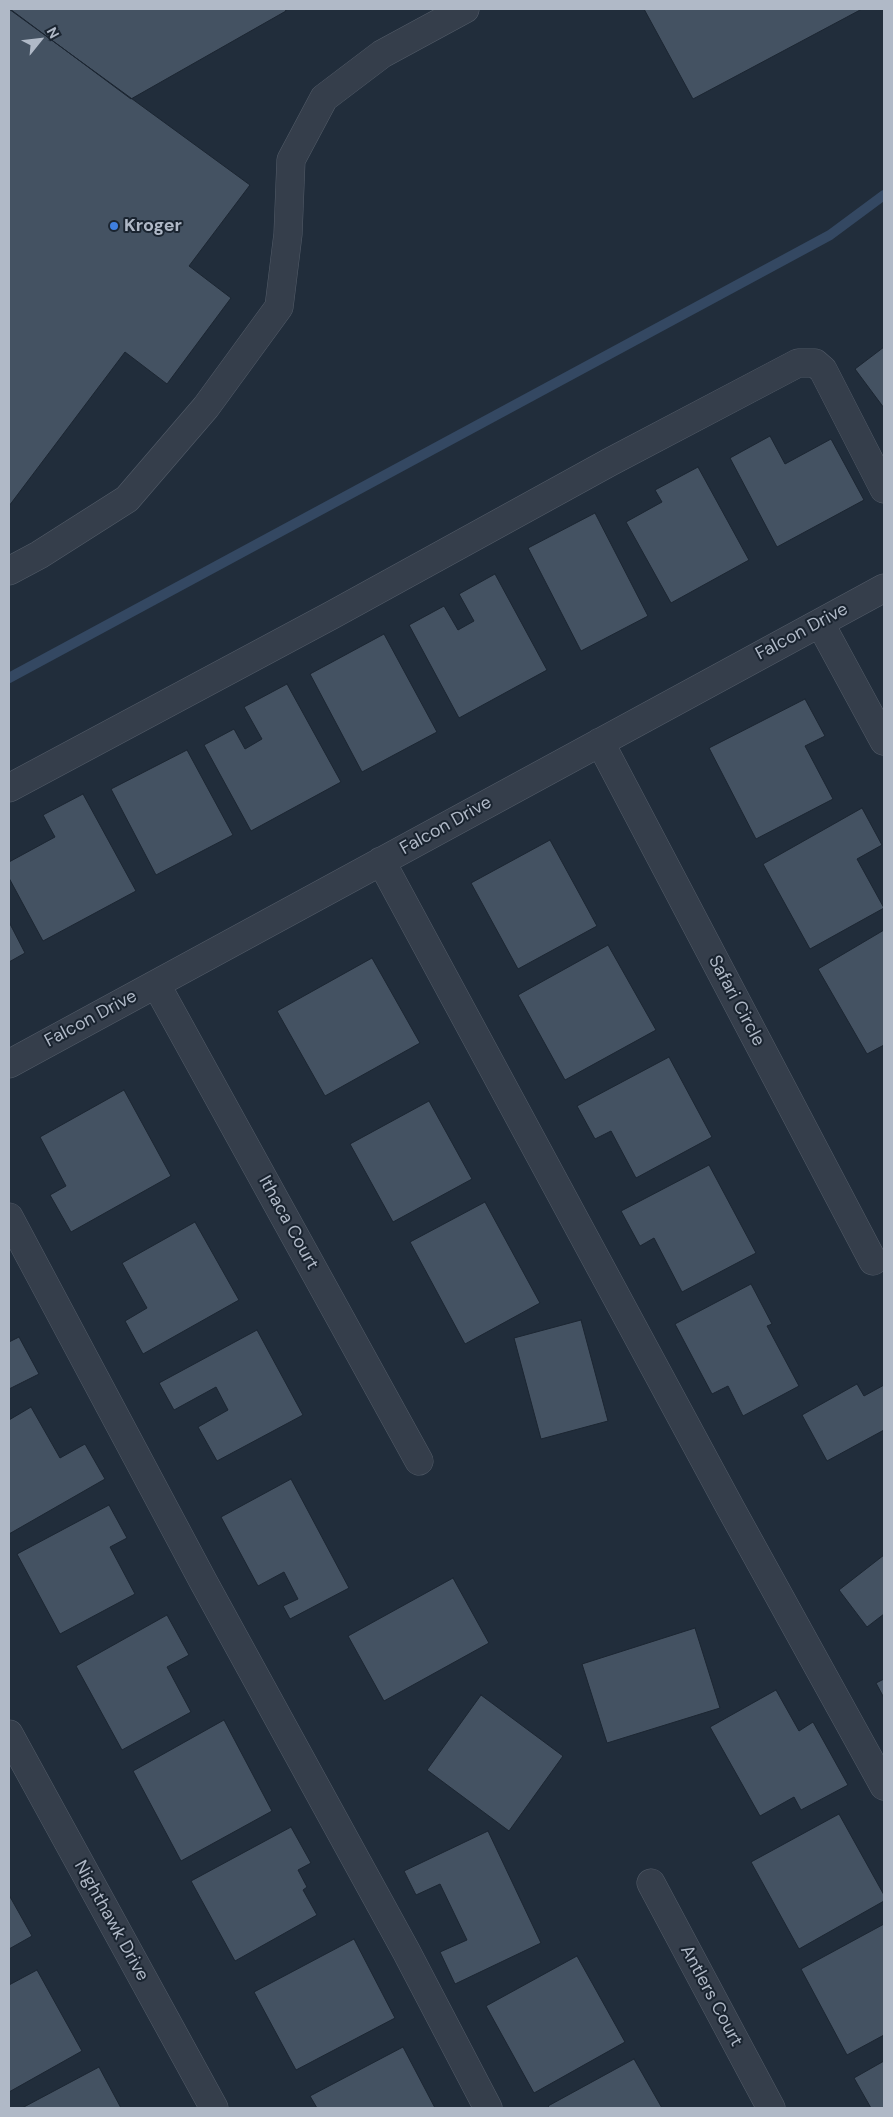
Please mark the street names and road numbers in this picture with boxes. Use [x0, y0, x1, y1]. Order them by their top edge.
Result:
street label: Falcon Drive [752, 599, 852, 665]
street label: Falcon Drive [396, 792, 496, 860]
street label: Safari Circle [703, 952, 769, 1050]
street label: Falcon Drive [41, 986, 141, 1052]
street label: Ithaca Court [253, 1172, 323, 1274]
street label: Nighthawk Drive [69, 1857, 153, 1985]
street label: Antlers Court [675, 1942, 747, 2050]

